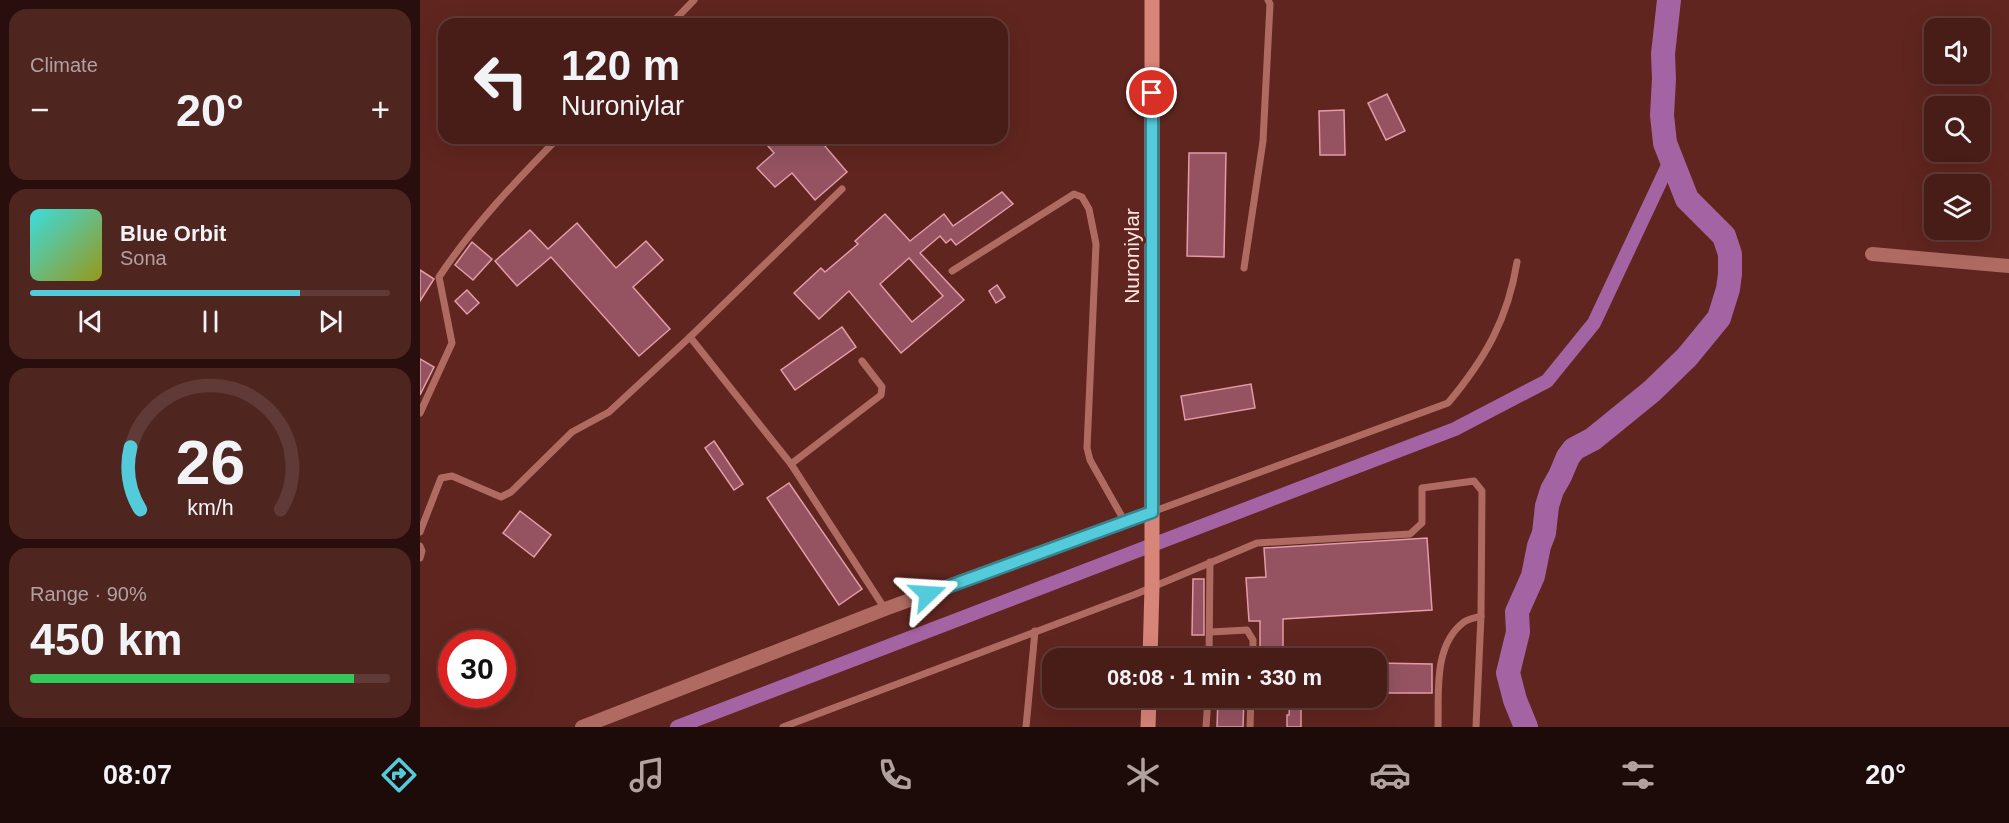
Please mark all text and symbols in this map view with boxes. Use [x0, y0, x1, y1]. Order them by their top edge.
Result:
map controls [1924, 18, 1990, 240]
button: sound [1924, 18, 1990, 84]
icon: left [462, 42, 540, 120]
text: 120 m [561, 42, 680, 89]
text: Climate [30, 54, 98, 76]
pin [1126, 67, 1177, 118]
icon: arrive [1135, 76, 1168, 109]
text: 20° [176, 85, 244, 136]
text: − [30, 91, 49, 128]
text: + [371, 91, 390, 128]
text: Nuroniylar [561, 91, 684, 121]
button: search [1924, 96, 1990, 162]
button: layers [1924, 174, 1990, 240]
street label: Nuroniylar [1120, 208, 1143, 304]
text: Blue Orbit [120, 221, 226, 246]
text: Sona [120, 247, 167, 269]
icon: previous [74, 305, 107, 338]
icon: pause [194, 305, 227, 338]
icon: next [314, 305, 347, 338]
text: 26 [175, 428, 245, 497]
text: km/h [187, 497, 233, 521]
position arrow [896, 562, 960, 626]
text: Range · 90% [30, 583, 147, 605]
text: 450 km [30, 614, 183, 665]
speed limit sign: 30 [438, 630, 516, 708]
text: 08:08 · 1 min · 330 m [1107, 665, 1322, 690]
icon: directions [378, 754, 420, 796]
icon: music [626, 754, 668, 796]
icon: phone [874, 754, 916, 796]
icon: climate [1122, 754, 1164, 796]
icon: car [1369, 754, 1411, 796]
icon: filters [1617, 754, 1659, 796]
text: 08:07 [103, 760, 172, 790]
text: 20° [1865, 760, 1906, 790]

